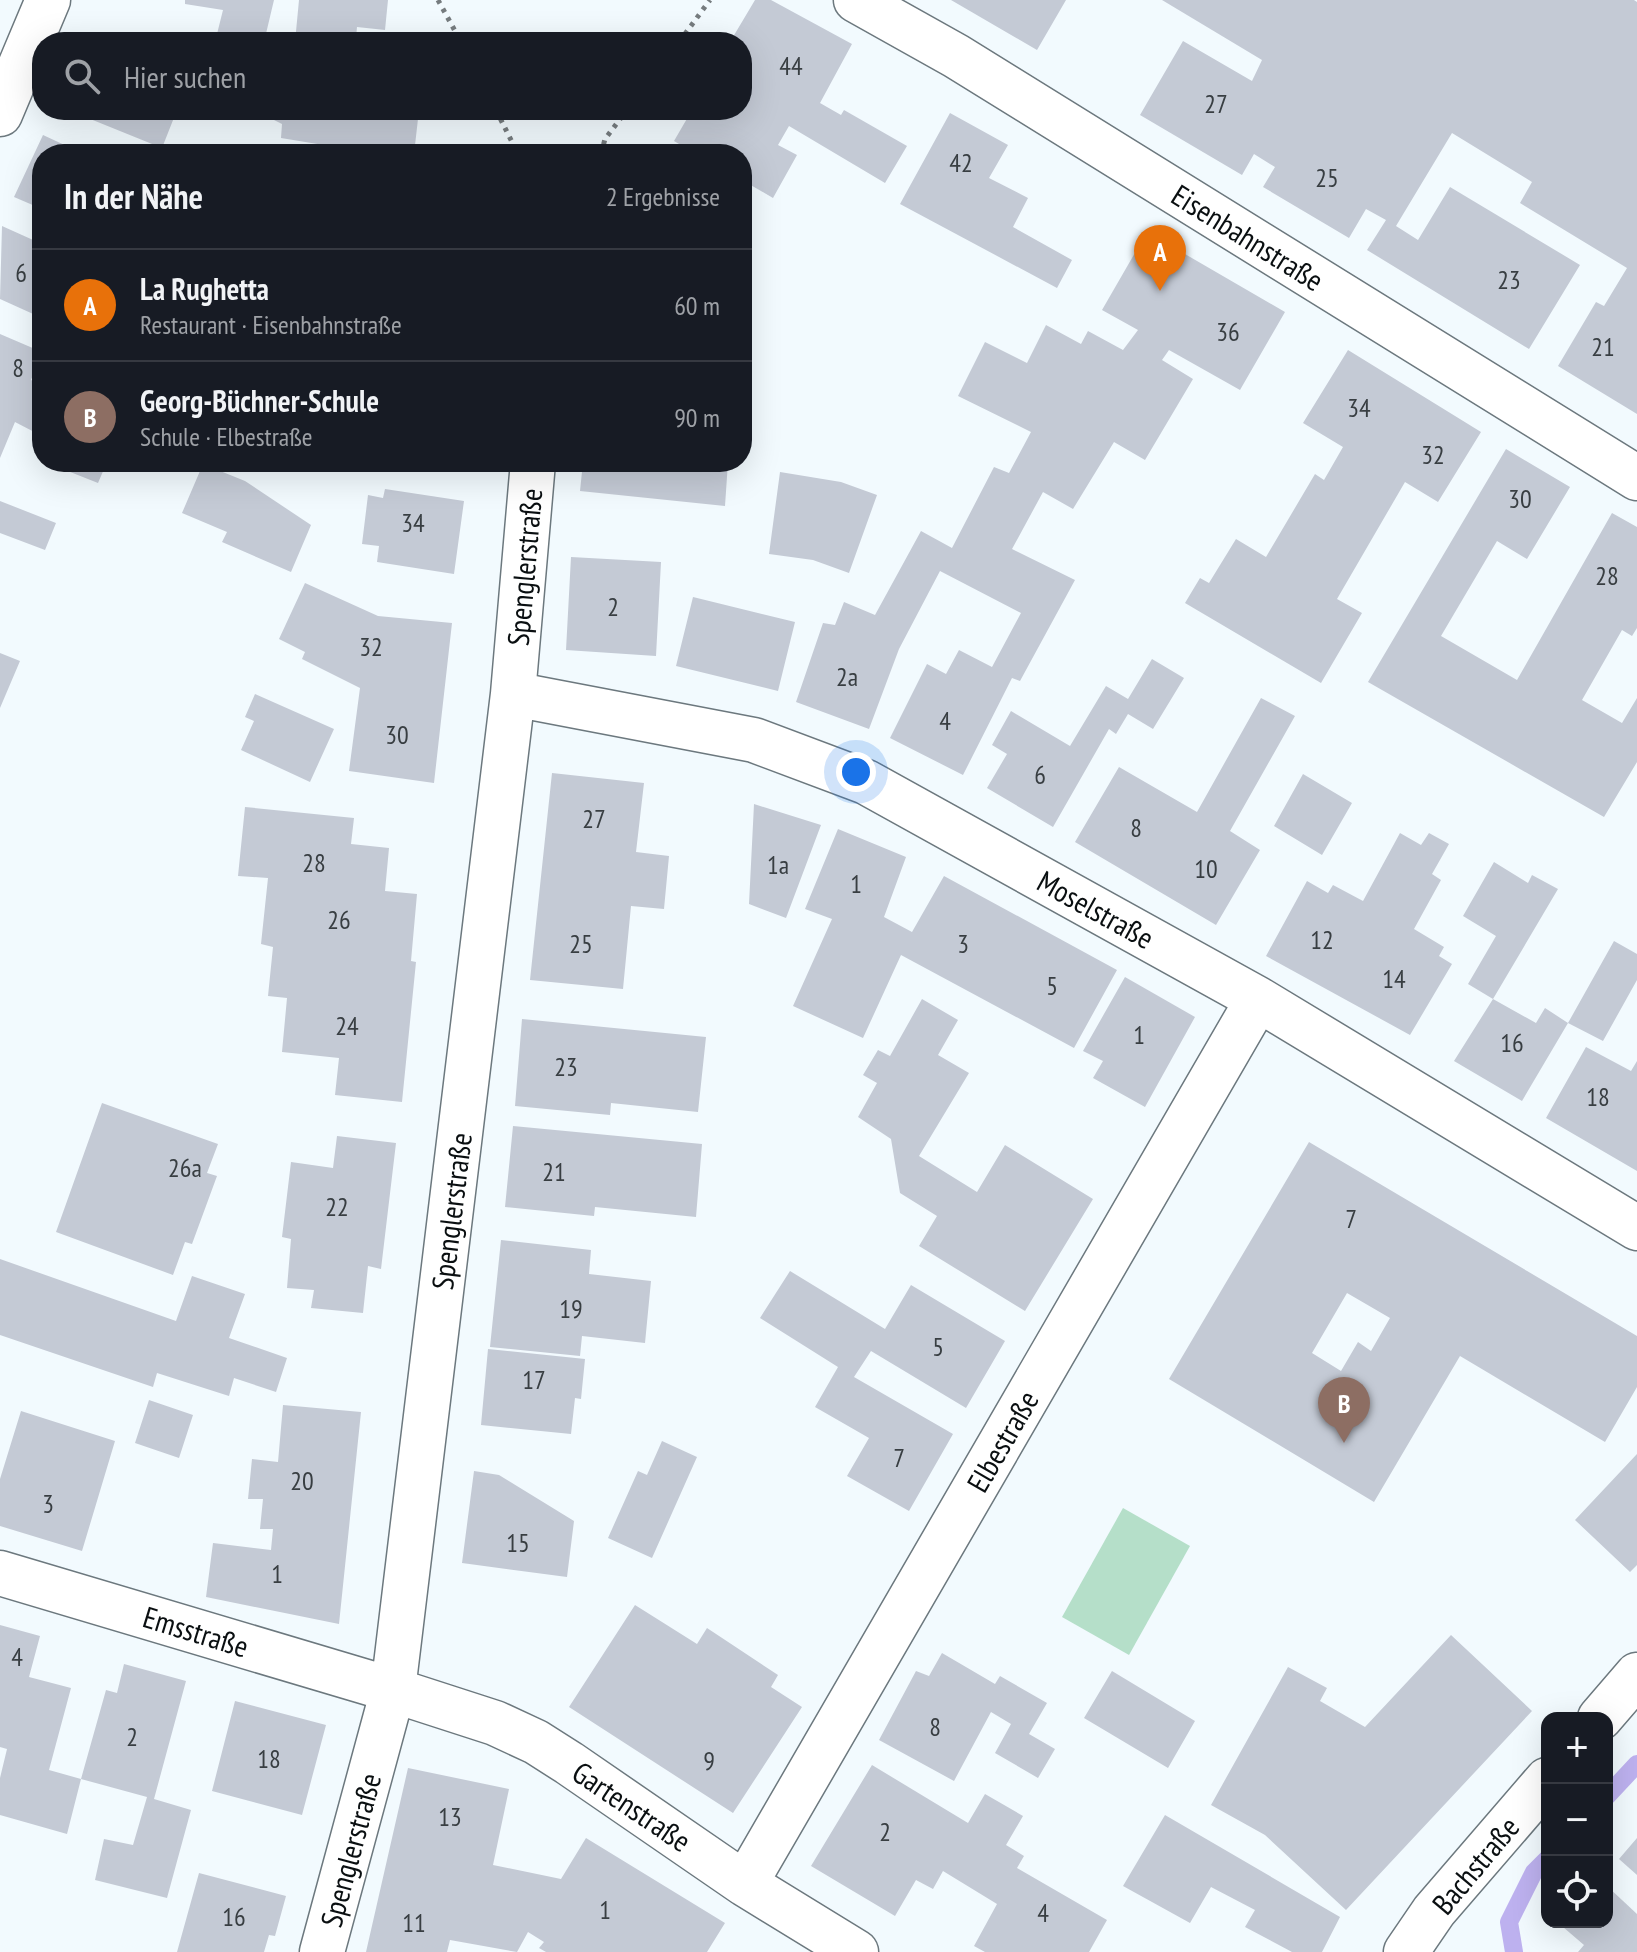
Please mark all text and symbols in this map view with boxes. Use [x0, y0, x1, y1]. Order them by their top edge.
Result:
search box [32, 32, 752, 120]
house number: 44 [779, 49, 803, 82]
icon: search [60, 54, 104, 98]
text: Hier suchen [124, 57, 246, 96]
house number: 27 [1204, 87, 1228, 120]
house number: 42 [949, 146, 973, 179]
house number: 25 [1315, 161, 1339, 194]
text: In der Nähe [64, 174, 203, 218]
street label: Eisenbahnstraße [1165, 175, 1331, 299]
text: 2 Ergebnisse [606, 180, 720, 213]
pin: A [1134, 225, 1186, 291]
house number: 6 [15, 256, 27, 289]
house number: 23 [1497, 263, 1521, 296]
text: La Rughetta [140, 269, 269, 308]
text: A [83, 289, 97, 322]
text: 60 m [674, 289, 720, 322]
text: Restaurant · Eisenbahnstraße [140, 308, 402, 341]
house number: 36 [1216, 315, 1240, 348]
house number: 21 [1591, 330, 1615, 363]
house number: 8 [12, 351, 24, 384]
text: Georg-Büchner-Schule [140, 381, 379, 420]
house number: 34 [1347, 391, 1371, 424]
text: B [84, 401, 96, 434]
text: 90 m [674, 401, 720, 434]
text: Schule · Elbestraße [140, 420, 313, 453]
house number: 32 [1421, 438, 1445, 471]
house number: 30 [1508, 482, 1532, 515]
street label: Spenglerstraße [498, 487, 550, 647]
house number: 34 [401, 506, 425, 539]
house number: 28 [1595, 559, 1619, 592]
house number: 2 [607, 590, 619, 623]
house number: 32 [359, 630, 383, 663]
house number: 2a [836, 660, 858, 693]
house number: 4 [939, 704, 951, 737]
house number: 30 [385, 718, 409, 751]
your location [836, 752, 876, 792]
house number: 6 [1034, 758, 1046, 791]
house number: 27 [582, 802, 606, 835]
house number: 8 [1130, 811, 1142, 844]
house number: 28 [302, 846, 326, 879]
house number: 1a [767, 848, 789, 881]
house number: 10 [1194, 852, 1218, 885]
street label: Moselstraße [1031, 861, 1161, 957]
house number: 1 [850, 867, 862, 900]
house number: 26 [327, 903, 351, 936]
house number: 12 [1310, 923, 1334, 956]
house number: 25 [569, 927, 593, 960]
house number: 3 [957, 927, 969, 960]
house number: 14 [1382, 962, 1406, 995]
house number: 5 [1046, 969, 1058, 1002]
house number: 24 [335, 1009, 359, 1042]
house number: 1 [1133, 1018, 1145, 1051]
house number: 16 [1500, 1026, 1524, 1059]
house number: 23 [554, 1050, 578, 1083]
house number: 18 [1586, 1080, 1610, 1113]
street label: Spenglerstraße [422, 1130, 480, 1292]
house number: 26a [168, 1151, 202, 1184]
house number: 21 [542, 1155, 566, 1188]
house number: 22 [325, 1190, 349, 1223]
house number: 7 [1345, 1202, 1357, 1235]
house number: 19 [559, 1292, 583, 1325]
house number: 5 [932, 1330, 944, 1363]
house number: 17 [522, 1363, 546, 1396]
pin: B [1318, 1377, 1370, 1443]
street label: Elbestraße [957, 1383, 1047, 1499]
house number: 7 [893, 1441, 905, 1474]
house number: 20 [290, 1464, 314, 1497]
house number: 3 [42, 1487, 54, 1520]
house number: 15 [506, 1526, 530, 1559]
house number: 1 [271, 1557, 283, 1590]
street label: Emsstraße [139, 1597, 253, 1665]
house number: 4 [11, 1640, 23, 1673]
house number: 8 [929, 1710, 941, 1743]
map controls [1541, 1712, 1613, 1928]
button: + [1541, 1712, 1613, 1784]
house number: 2 [126, 1720, 138, 1753]
house number: 18 [257, 1742, 281, 1775]
house number: 9 [703, 1744, 715, 1777]
street label: Gartenstraße [565, 1752, 699, 1860]
street label: Spenglerstraße [311, 1769, 389, 1931]
button: − [1541, 1784, 1613, 1856]
house number: 13 [438, 1800, 462, 1833]
street label: Bachstraße [1423, 1808, 1527, 1922]
house number: 2 [879, 1815, 891, 1848]
button: locate [1541, 1856, 1613, 1928]
house number: 1 [599, 1893, 611, 1926]
house number: 4 [1037, 1896, 1049, 1929]
house number: 16 [222, 1900, 246, 1933]
house number: 11 [402, 1906, 426, 1939]

